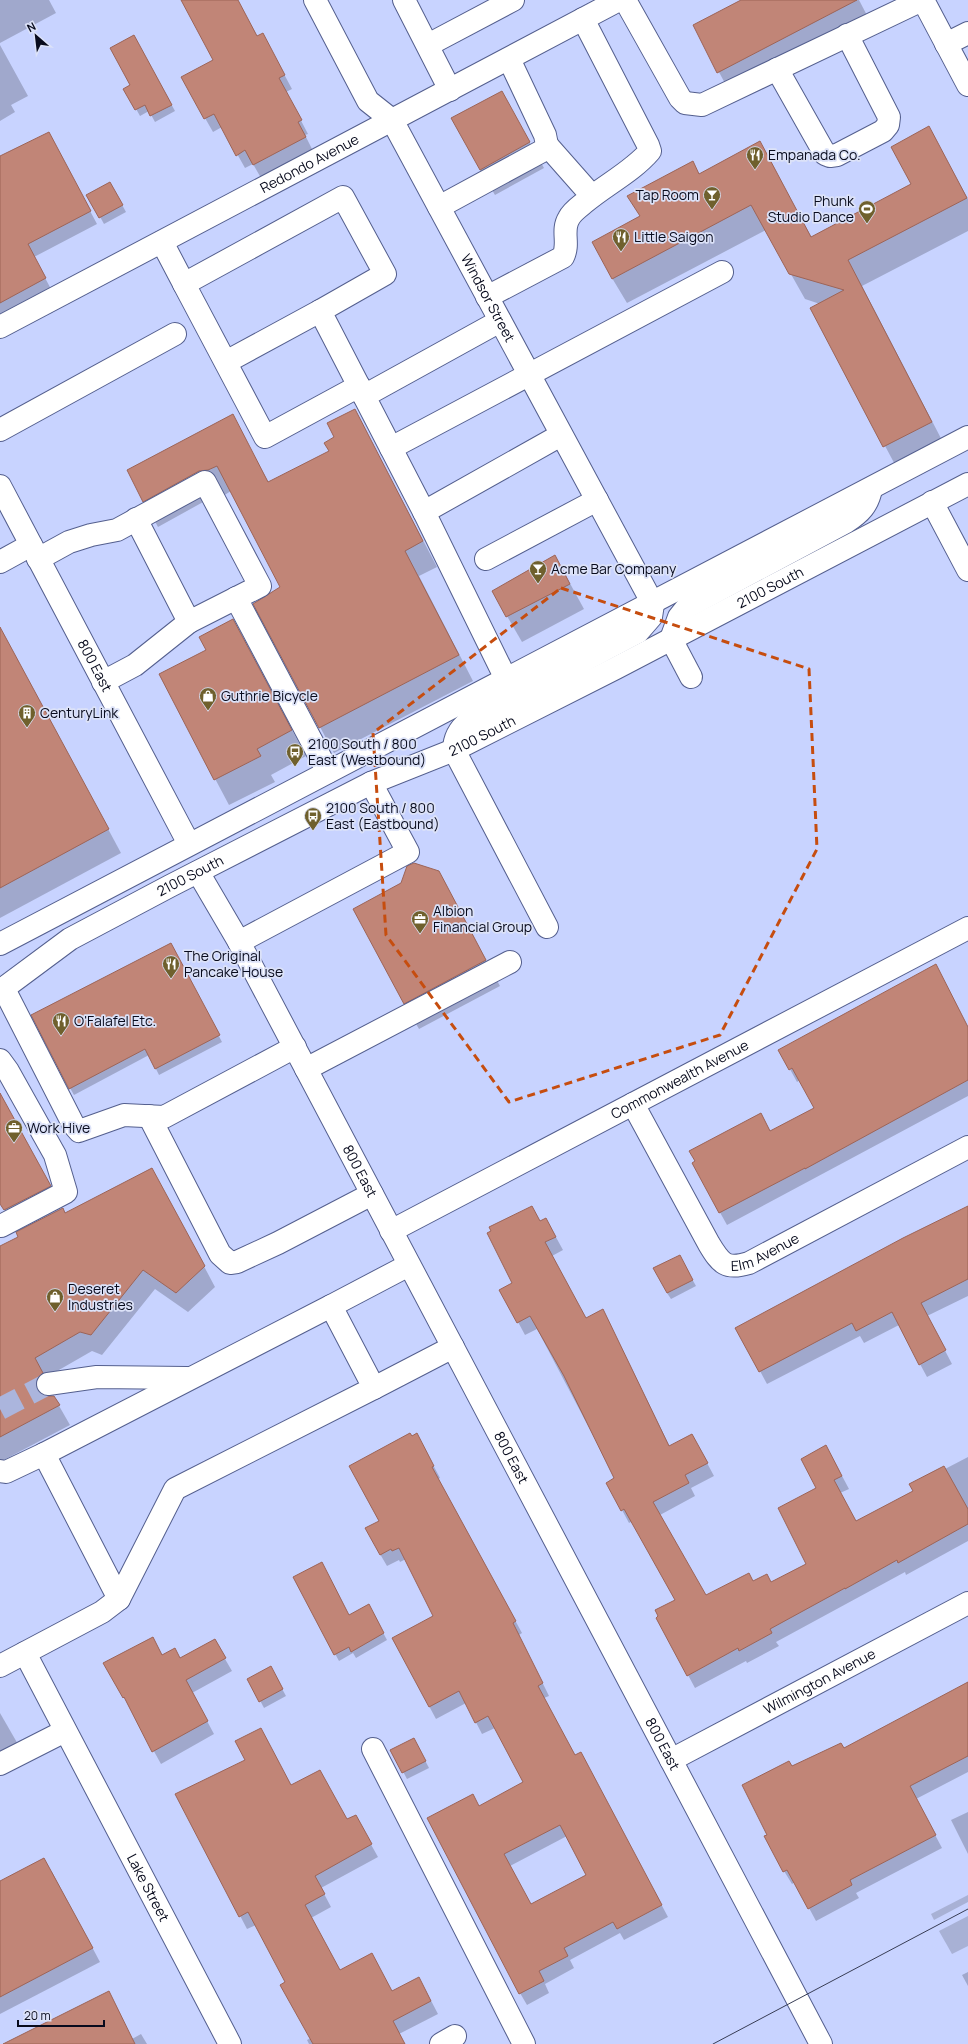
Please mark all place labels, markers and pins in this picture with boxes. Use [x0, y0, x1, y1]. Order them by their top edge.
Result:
restaurant icon: Empanada Co. [745, 145, 765, 170]
place label: Empanada Co. [768, 145, 860, 164]
place label: Tap Room [636, 185, 699, 204]
bar icon: Tap Room [702, 185, 722, 210]
place label: Phunk Studio Dance [768, 191, 855, 226]
sports icon: Phunk Studio Dance [857, 199, 877, 224]
restaurant icon: Little Saigon [611, 227, 631, 252]
place label: Little Saigon [634, 227, 714, 246]
bar icon: Acme Bar Company [528, 559, 548, 584]
place label: Acme Bar Company [551, 559, 677, 578]
shop icon: Guthrie Bicycle [198, 686, 218, 711]
place label: Guthrie Bicycle [221, 686, 318, 705]
building icon: CenturyLink [17, 703, 37, 728]
place label: CenturyLink [40, 703, 119, 722]
place label: 2100 South / 800 East (Westbound) [308, 734, 426, 769]
bus stop icon: 2100 South / 800 East (Westbound) [285, 742, 305, 767]
place label: 2100 South / 800 East (Eastbound) [326, 798, 440, 833]
bus stop icon: 2100 South / 800 East (Eastbound) [303, 806, 323, 831]
place label: Albion Financial Group [433, 901, 532, 936]
office icon: Albion Financial Group [410, 909, 430, 934]
place label: The Original Pancake House [184, 946, 283, 981]
restaurant icon: The Original Pancake House [161, 954, 181, 979]
restaurant icon: O'Falafel Etc. [51, 1011, 71, 1036]
place label: O'Falafel Etc. [74, 1011, 156, 1030]
office icon: Work Hive [4, 1118, 24, 1143]
place label: Work Hive [27, 1118, 90, 1137]
place label: Deseret Industries [68, 1279, 133, 1314]
shop icon: Deseret Industries [45, 1287, 65, 1312]

